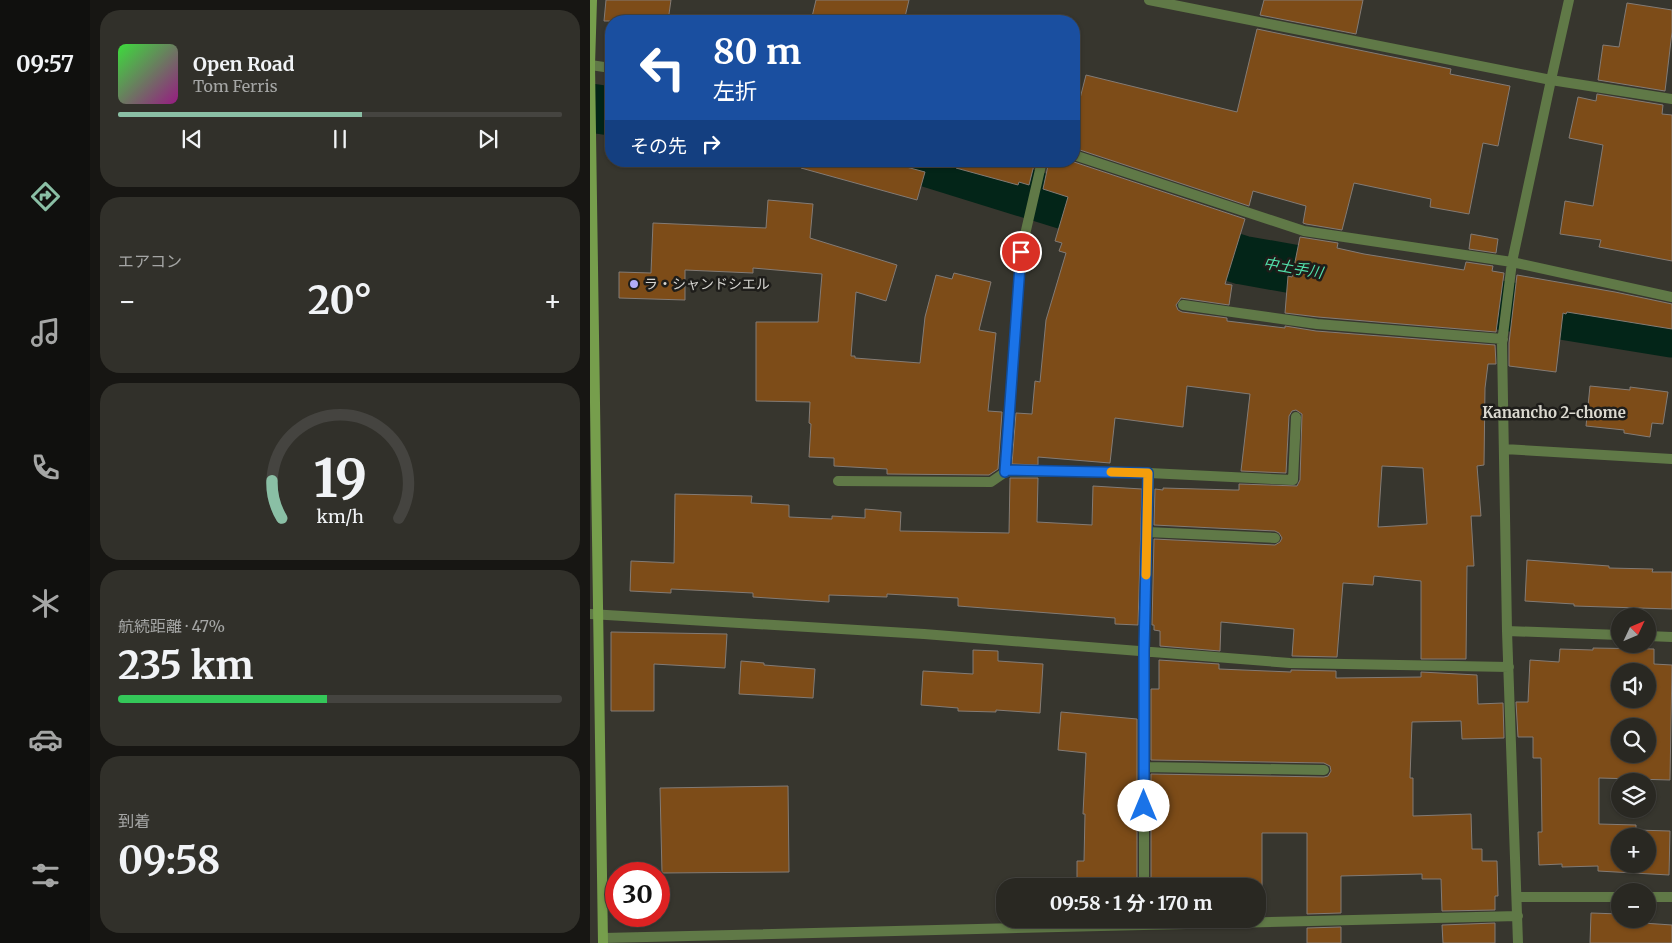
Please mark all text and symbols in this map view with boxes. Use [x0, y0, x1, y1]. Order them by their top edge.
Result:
text: 80 m [713, 30, 801, 74]
icon: left [630, 35, 695, 100]
text: 09:57 [16, 50, 74, 78]
text: Open Road [193, 52, 295, 76]
text: Tom Ferris [193, 76, 278, 96]
text: 左折 [713, 77, 757, 105]
icon: previous [178, 125, 206, 153]
icon: pause [326, 125, 354, 153]
icon: next [474, 125, 502, 153]
icon: right [697, 130, 725, 158]
text: その先 [630, 134, 687, 158]
icon: directions [28, 179, 63, 214]
pin [1000, 231, 1042, 273]
icon: arrive [1007, 238, 1035, 266]
text: エアコン [118, 251, 182, 271]
water label: 中土手川 [1262, 253, 1326, 282]
place label: ラ・シャンドシエル [644, 275, 770, 293]
text: 20° [308, 277, 372, 324]
marker: ラ・シャンドシエル [628, 278, 640, 290]
text: − [118, 283, 137, 319]
text: + [543, 283, 562, 319]
icon: music [28, 315, 63, 350]
district label: Kanancho 2-chome [1482, 403, 1626, 422]
text: 19 [313, 446, 367, 511]
icon: phone [28, 450, 63, 485]
text: km/h [316, 505, 364, 528]
icon: climate [28, 586, 63, 621]
north arrow [1611, 608, 1656, 652]
map controls [1611, 608, 1656, 928]
text: 航続距離 · 47% [118, 616, 225, 636]
text: 235 km [118, 642, 254, 689]
button: sound [1611, 663, 1656, 708]
button: search [1611, 718, 1656, 763]
icon: car [28, 722, 63, 757]
button: layers [1611, 773, 1656, 818]
position arrow [1117, 779, 1169, 831]
text: 到着 [118, 811, 150, 831]
button: + [1611, 828, 1656, 873]
text: 09:58 [118, 837, 220, 884]
icon: filters [28, 858, 63, 893]
speed limit sign: 30 [605, 862, 670, 927]
button: − [1611, 883, 1656, 928]
text: 09:58 · 1 分 · 170 m [1050, 891, 1212, 915]

